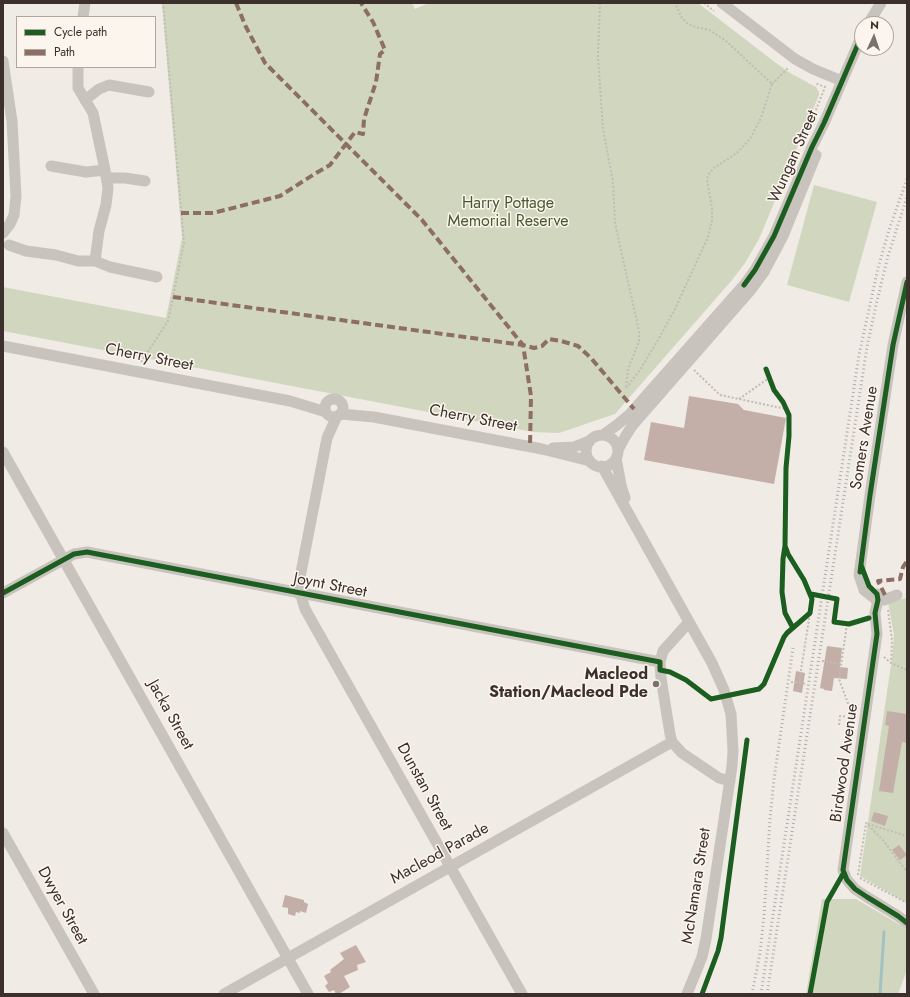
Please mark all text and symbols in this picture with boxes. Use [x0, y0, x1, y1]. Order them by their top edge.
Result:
legend [16, 16, 156, 68]
north arrow [854, 16, 894, 56]
text: N [870, 17, 879, 33]
text: Cycle path [54, 23, 107, 41]
text: Path [54, 43, 75, 61]
street label: Wungan Street [765, 108, 823, 206]
park label: Harry Pottage Memorial Reserve [447, 194, 569, 232]
street label: Cherry Street [103, 340, 195, 376]
street label: Somers Avenue [847, 385, 883, 491]
street label: Cherry Street [427, 401, 519, 437]
street label: Joynt Street [292, 569, 368, 603]
place label: Macleod Station/Macleod Pde [489, 665, 648, 703]
street label: Jacka Street [143, 677, 197, 753]
marker: Macleod Station/Macleod Pde [651, 679, 661, 689]
street label: Birdwood Avenue [827, 702, 863, 824]
street label: Dunstan Street [392, 740, 456, 834]
street label: Macleod Parade [388, 819, 492, 889]
street label: McNamara Street [678, 827, 716, 945]
street label: Dwyer Street [33, 864, 91, 948]

